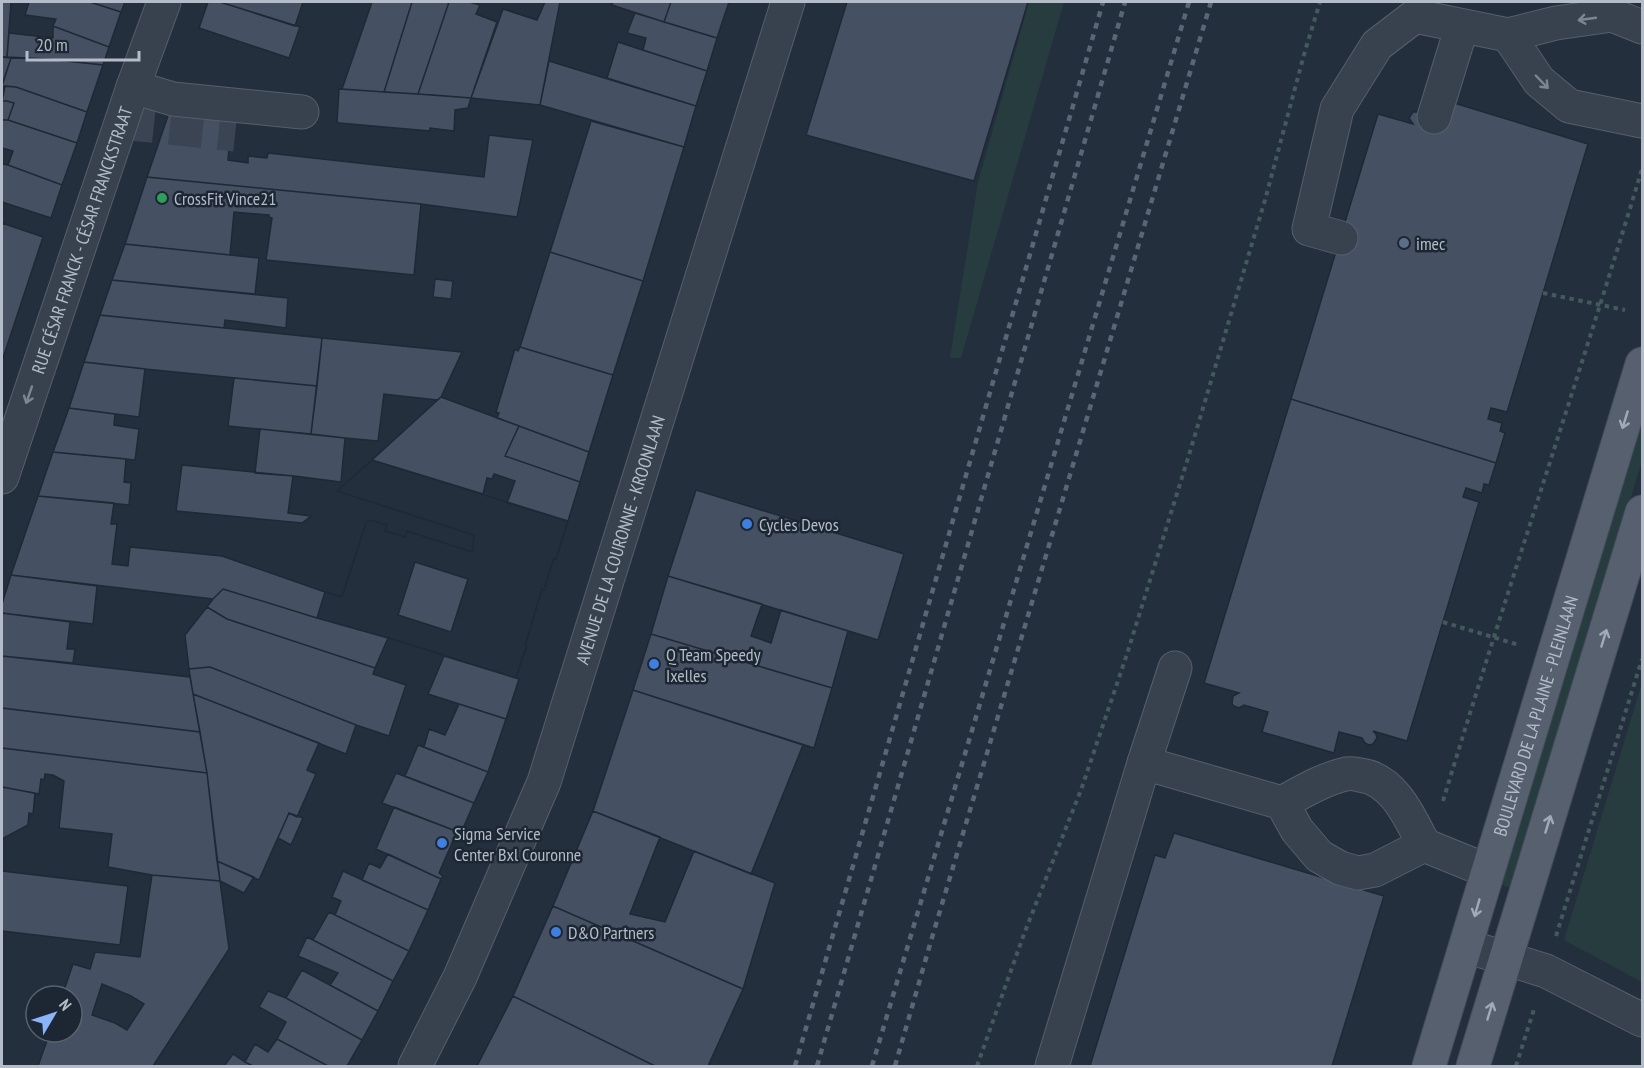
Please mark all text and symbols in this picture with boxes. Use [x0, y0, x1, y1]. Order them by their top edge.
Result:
one-way arrow [1577, 13, 1597, 24]
scale bar [27, 24, 140, 62]
text: 20 m [36, 33, 68, 56]
one-way arrow [1535, 74, 1549, 89]
street label: RUE CÉSAR FRANCK - CÉSAR FRANCKSTRAAT [26, 104, 137, 376]
place label: CrossFit Vince21 [174, 187, 276, 210]
marker: CrossFit Vince21 [155, 191, 169, 205]
place label: imec [1416, 232, 1446, 255]
marker: imec [1397, 236, 1411, 250]
one-way arrow [23, 385, 34, 404]
one-way arrow [1619, 410, 1630, 429]
street label: AVENUE DE LA COURONNE - KROONLAAN [570, 412, 670, 667]
place label: Cycles Devos [759, 513, 839, 536]
marker: Cycles Devos [740, 517, 754, 531]
street label: BOULEVARD DE LA PLAINE - PLEINLAAN [1488, 593, 1583, 839]
one-way arrow [1599, 629, 1610, 648]
place label: Q Team Speedy Ixelles [666, 643, 761, 687]
marker: Q Team Speedy Ixelles [647, 657, 661, 671]
one-way arrow [1543, 815, 1554, 834]
place label: Sigma Service Center Bxl Couronne [454, 822, 581, 866]
marker: Sigma Service Center Bxl Couronne [435, 836, 449, 850]
one-way arrow [1471, 898, 1482, 917]
place label: D&O Partners [568, 921, 654, 944]
marker: D&O Partners [549, 925, 563, 939]
north arrow [24, 984, 84, 1044]
text: N [55, 995, 76, 1014]
one-way arrow [1486, 1002, 1497, 1021]

